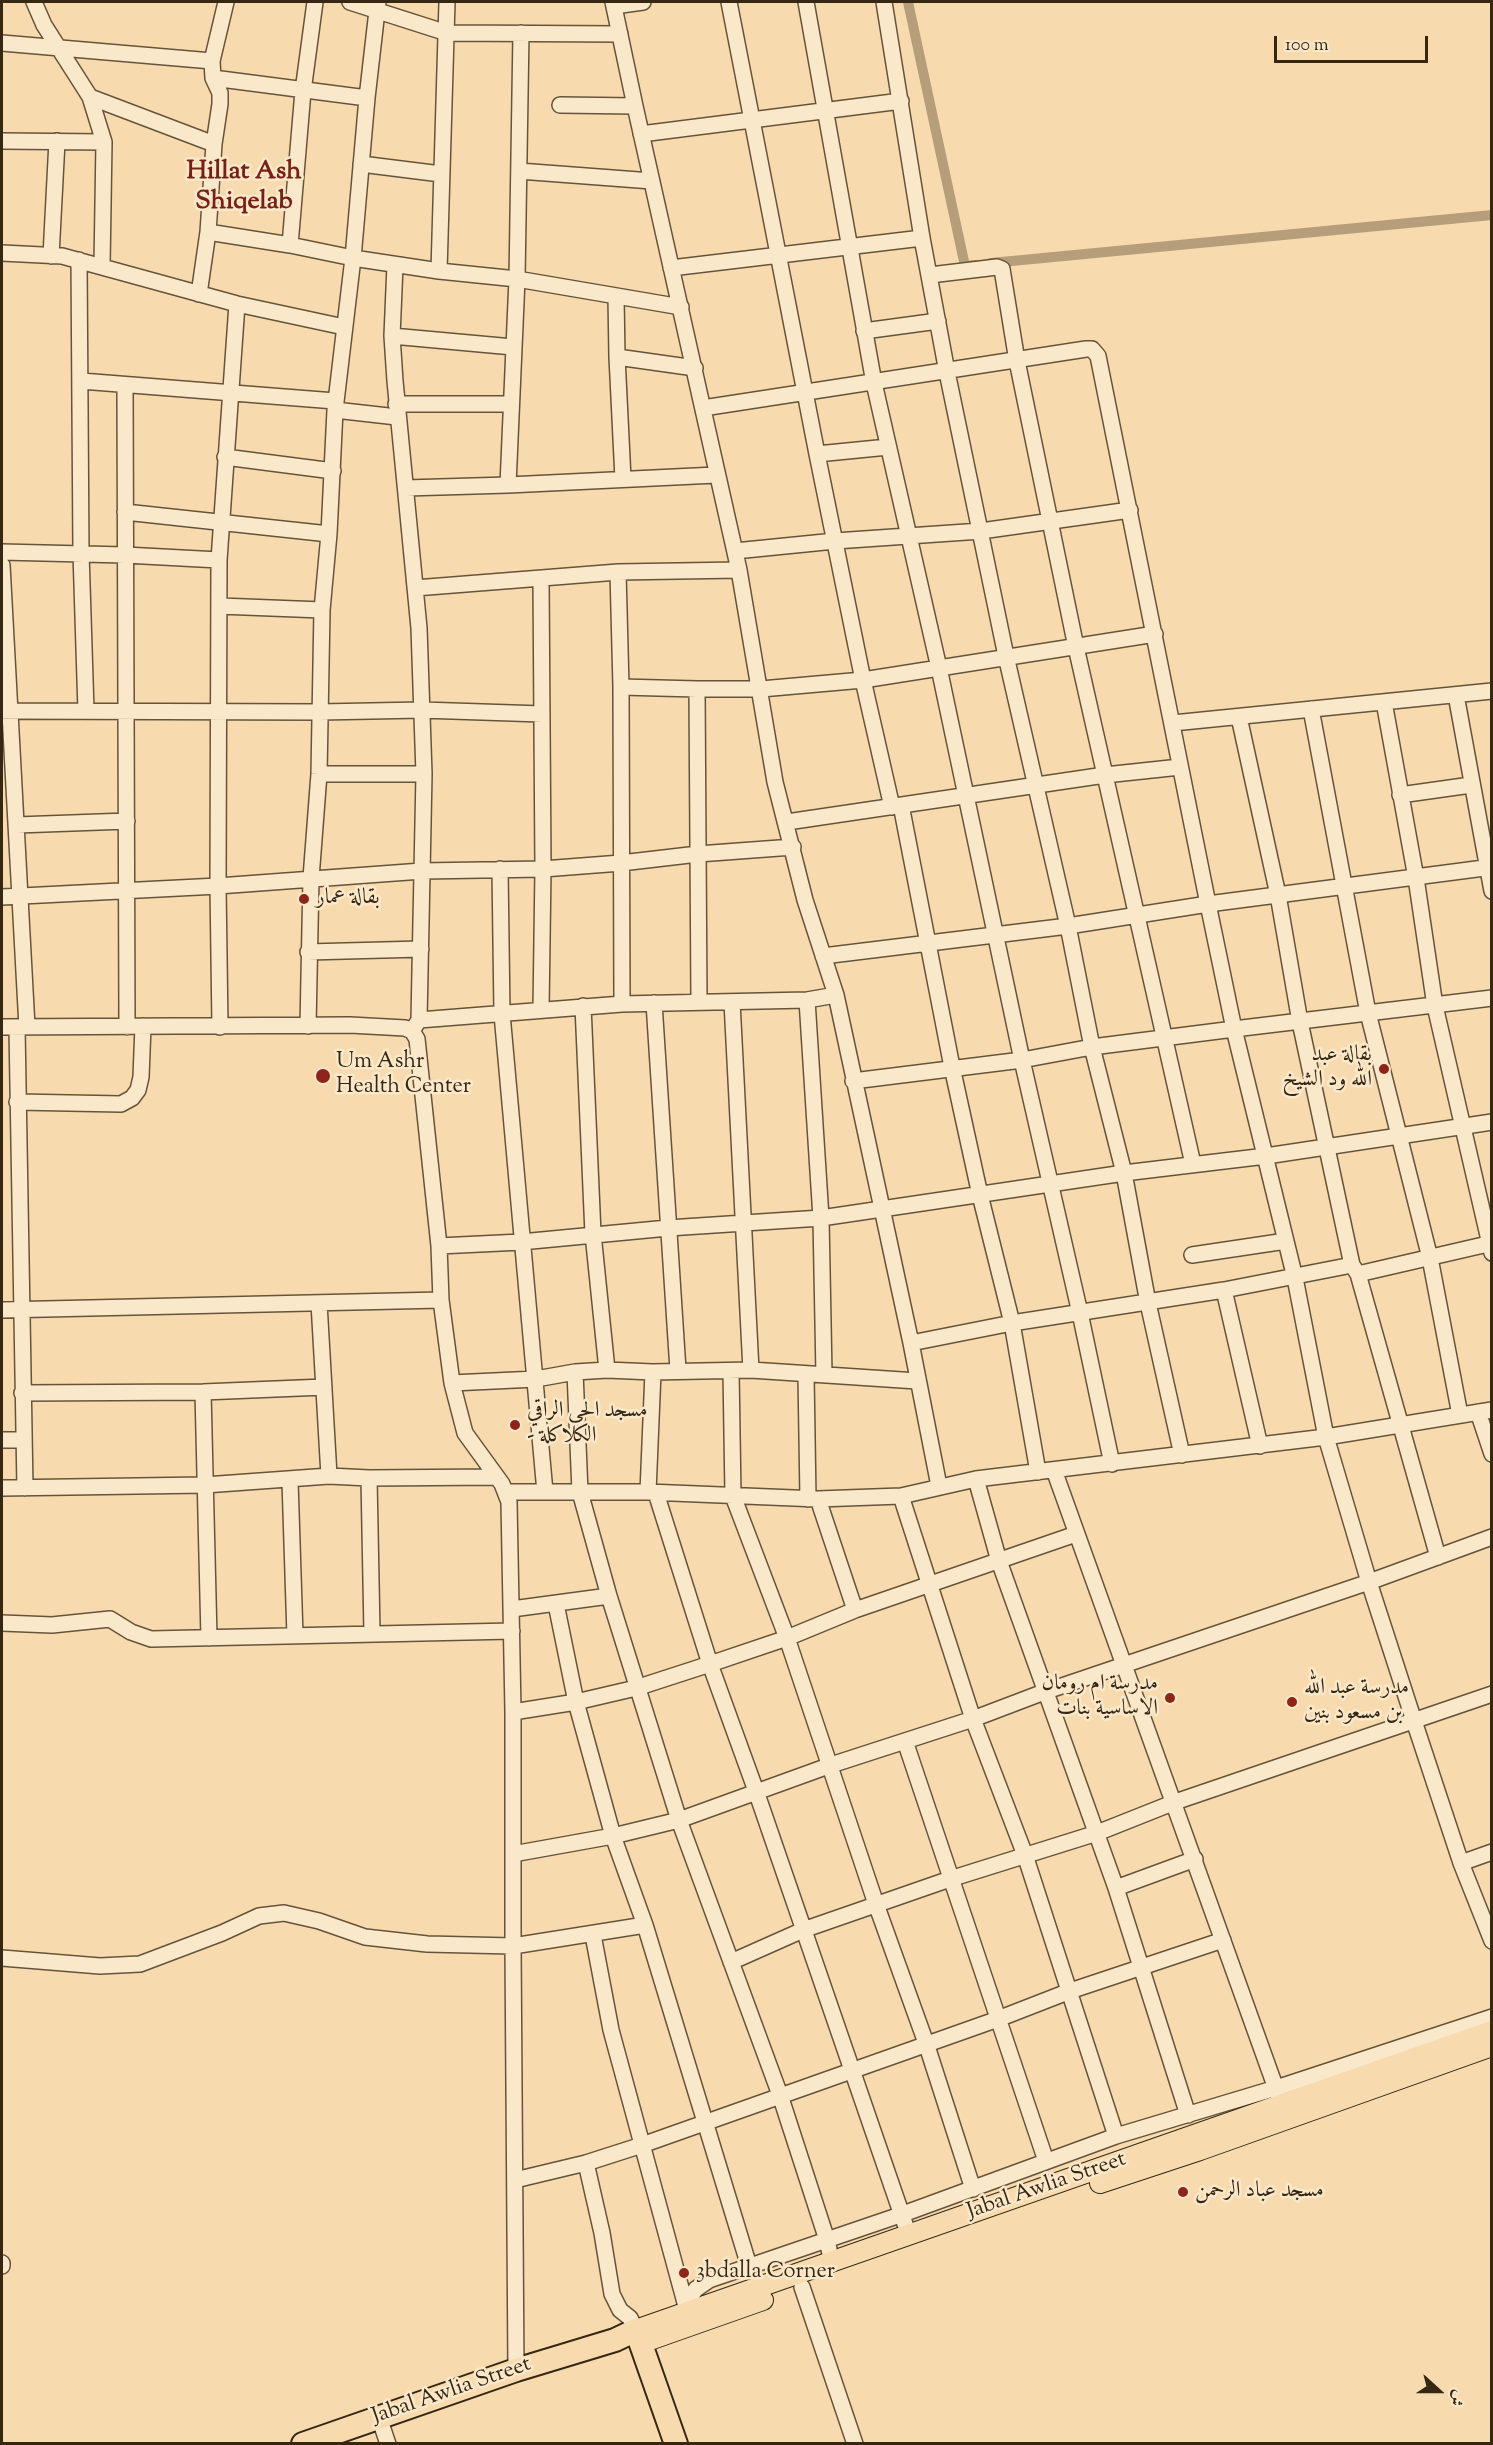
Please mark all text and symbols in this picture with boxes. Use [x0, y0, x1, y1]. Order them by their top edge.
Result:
scale bar [1277, 24, 1432, 62]
text: 100 m [1285, 33, 1329, 59]
district label: Hillat Ash Shiqelab [186, 158, 302, 219]
place label: بقالة عمار [316, 886, 380, 912]
marker: بقالة عمار [297, 892, 311, 906]
place label: بقالة عبد الله ود الشيخ [1282, 1043, 1372, 1094]
place label: Um Ashr Health Center [336, 1050, 471, 1102]
marker: بقالة عبد الله ود الشيخ [1377, 1062, 1391, 1076]
marker: Um Ashr Health Center [314, 1067, 332, 1085]
place label: مسجد الحي الراقي - الكلاكلة [527, 1399, 647, 1450]
marker: مسجد الحي الراقي - الكلاكلة [508, 1418, 522, 1432]
place label: مدرسة ام رومان الاساسية بنات [1042, 1672, 1158, 1724]
place label: مدرسة عبد الله بن مسعود بنين [1304, 1676, 1409, 1728]
marker: مدرسة ام رومان الاساسية بنات [1163, 1691, 1177, 1705]
marker: مدرسة عبد الله بن مسعود بنين [1285, 1695, 1299, 1709]
street label: Jabal Awlia Street [964, 2147, 1130, 2227]
place label: مسجد عباد الرحمن [1195, 2179, 1324, 2205]
marker: مسجد عباد الرحمن [1176, 2185, 1190, 2199]
place label: 3bdalla Corner [696, 2260, 835, 2286]
marker: 3bdalla Corner [677, 2266, 691, 2280]
street label: Jabal Awlia Street [369, 2352, 535, 2432]
north arrow [1409, 2361, 1469, 2421]
text: ش [1443, 2386, 1470, 2409]

